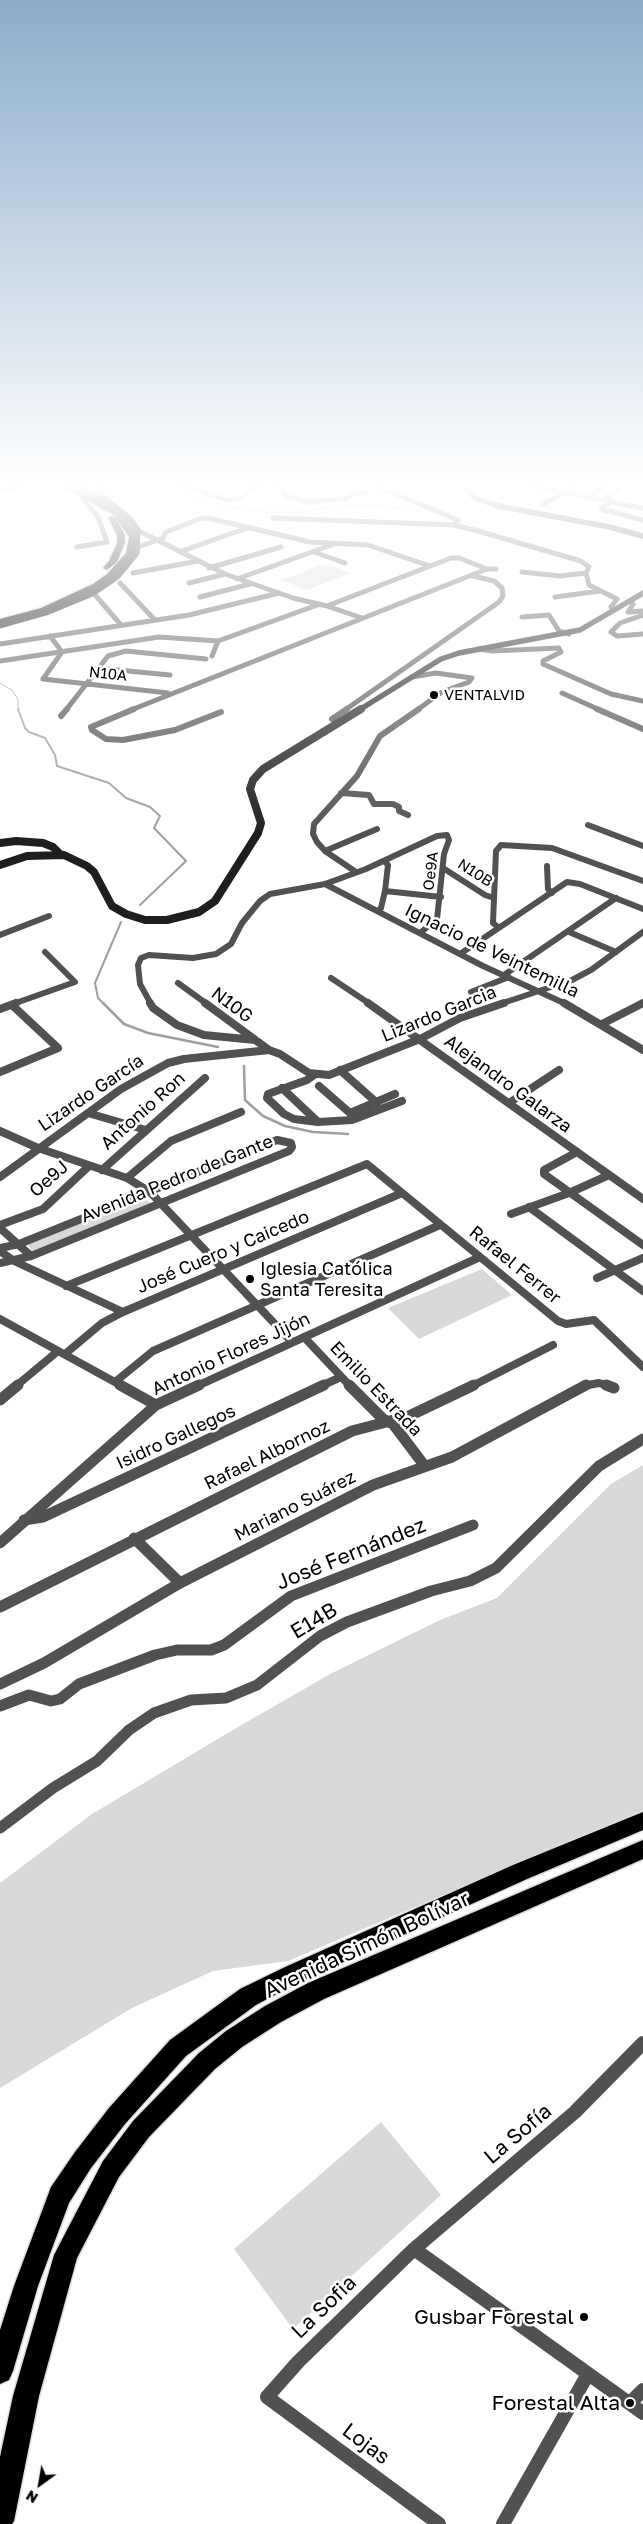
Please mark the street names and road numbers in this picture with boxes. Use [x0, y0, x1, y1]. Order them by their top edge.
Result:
street label: N10A [88, 663, 128, 685]
street label: Oe9A [420, 851, 442, 891]
street label: N10B [454, 855, 496, 891]
street label: Ignacio de Veintemilla [401, 899, 583, 1003]
street label: Lizardo Garcia [378, 981, 500, 1047]
street label: N10G [207, 982, 257, 1028]
street label: Alejandro Galarza [440, 1030, 576, 1138]
street label: Lizardo García [34, 1050, 148, 1136]
street label: Antonio Ron [96, 1067, 190, 1155]
street label: Avenida Pedro de Gante [78, 1131, 276, 1227]
street label: Oe9J [25, 1156, 73, 1202]
street label: José Cuero y Caicedo [134, 1206, 312, 1298]
street label: Rafael Ferrer [465, 1221, 565, 1309]
street label: Antonio Flores Jijón [148, 1308, 314, 1400]
street label: Emilio Estrada [325, 1337, 427, 1441]
street label: Isidro Gallegos [113, 1400, 239, 1474]
street label: Rafael Albornoz [201, 1415, 333, 1495]
street label: Mariano Suárez [231, 1466, 359, 1546]
street label: José Fernández [273, 1513, 429, 1595]
street label: E14B [286, 1597, 342, 1645]
street label: Avenida Simón Bolívar [260, 1886, 474, 2004]
street label: La Sofía [479, 2099, 557, 2169]
street label: La Sofia [286, 2270, 362, 2344]
street label: Lojas [337, 2418, 395, 2470]

